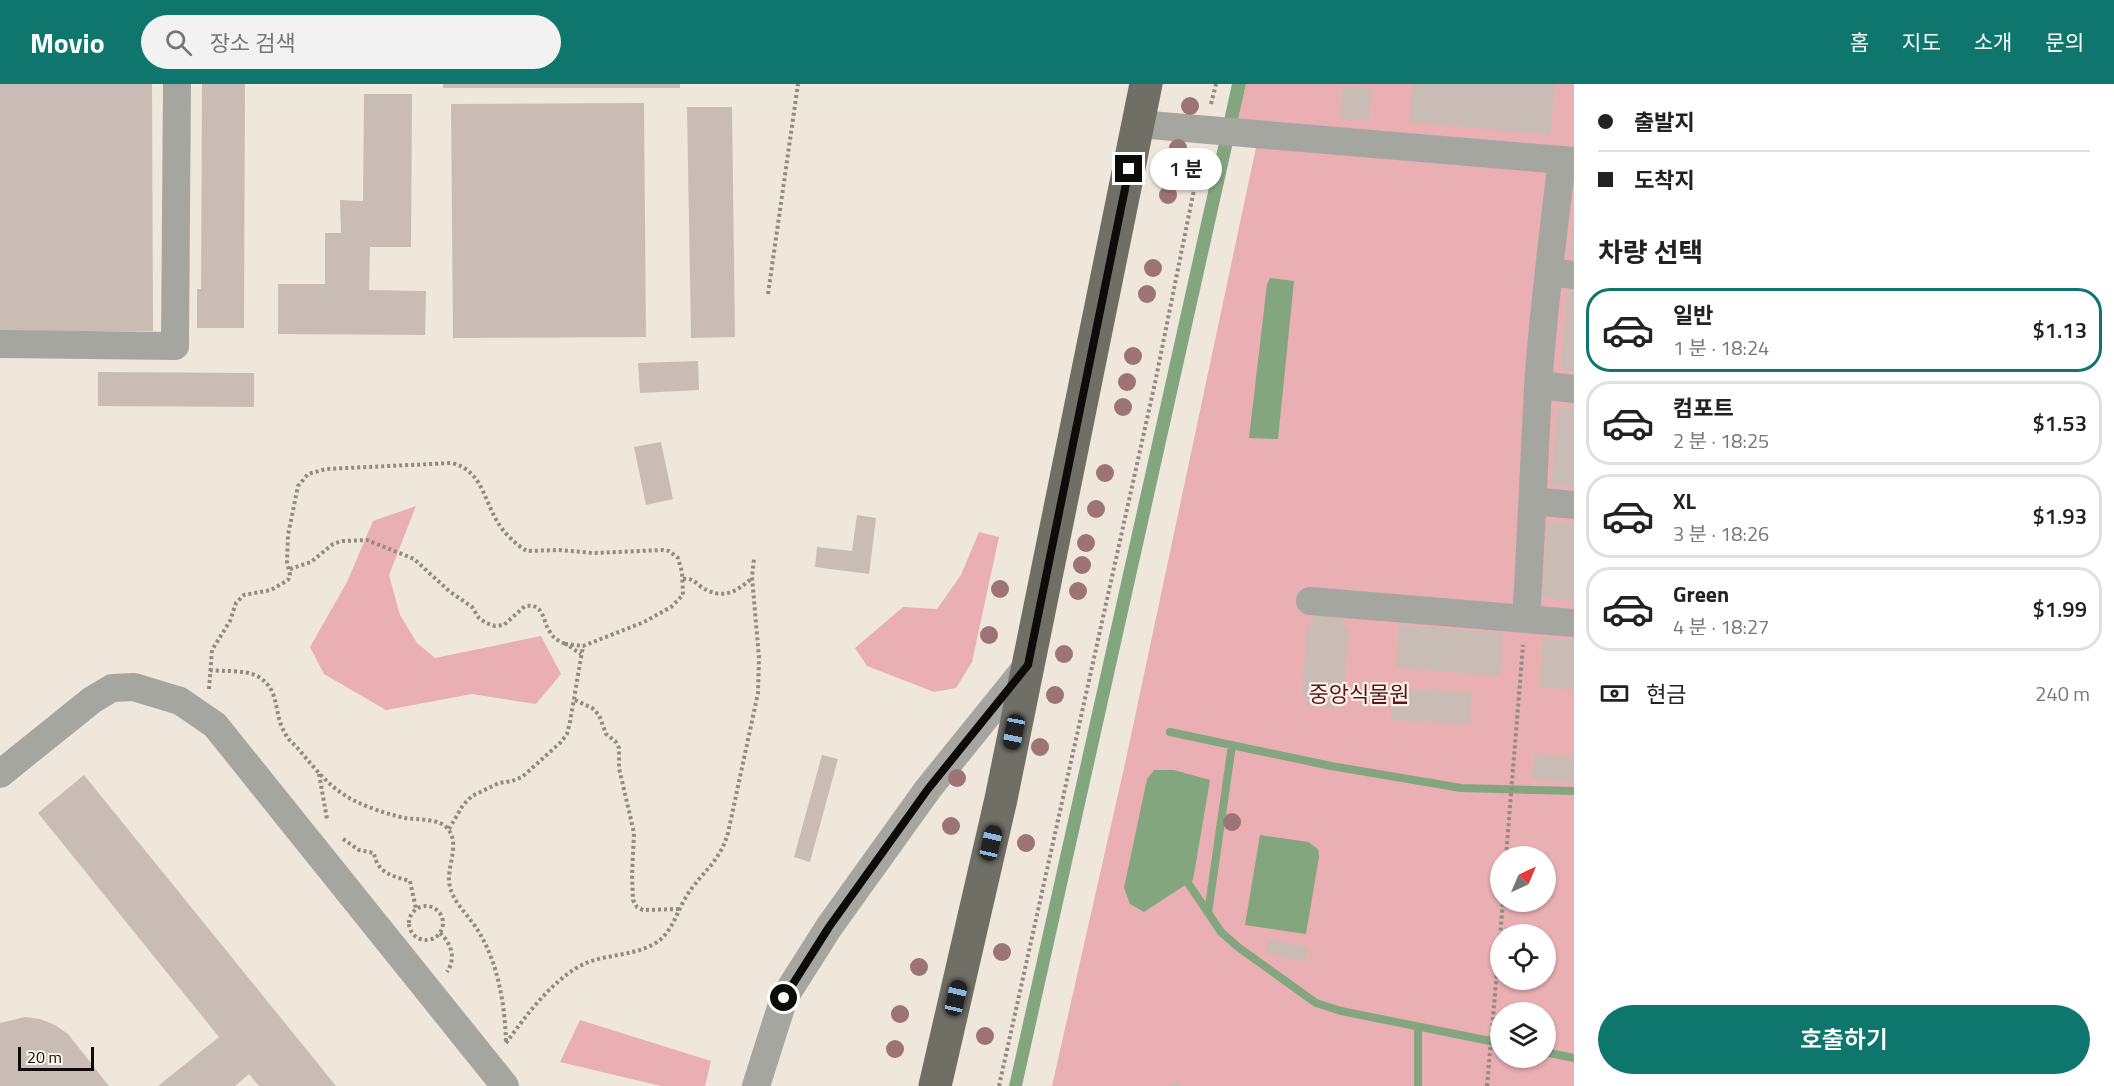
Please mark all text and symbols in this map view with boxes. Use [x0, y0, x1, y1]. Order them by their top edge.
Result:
search box [141, 15, 561, 69]
text: Movio [30, 21, 105, 64]
icon: search [162, 26, 195, 59]
text: 장소 검색 [210, 26, 295, 60]
text: 홈 [1850, 26, 1869, 58]
text: 지도 [1902, 26, 1941, 58]
text: 소개 [1974, 26, 2012, 58]
text: 문의 [2045, 26, 2084, 58]
text: 출발지 [1634, 105, 1695, 139]
callout: 1 분 [1150, 148, 1222, 190]
text: 1 분 [1169, 153, 1203, 184]
route end [1115, 155, 1142, 182]
text: 도착지 [1634, 163, 1695, 197]
text: 차량 선택 [1598, 231, 1703, 272]
text: 일반 [1673, 298, 1713, 332]
icon: car [1601, 303, 1655, 357]
text: $1.13 [2032, 313, 2087, 347]
text: 1 분 · 18:24 [1673, 332, 1769, 363]
text: 컴포트 [1673, 391, 1734, 425]
icon: car [1601, 396, 1655, 450]
text: $1.53 [2032, 406, 2087, 440]
text: 2 분 · 18:25 [1673, 425, 1769, 456]
text: XL [1673, 484, 1696, 518]
icon: car [1601, 489, 1655, 543]
text: $1.93 [2032, 499, 2087, 533]
text: 3 분 · 18:26 [1673, 518, 1769, 549]
text: Green [1673, 577, 1729, 611]
icon: car [1601, 582, 1655, 636]
text: $1.99 [2032, 592, 2087, 626]
text: 4 분 · 18:27 [1673, 611, 1769, 642]
park label: 중앙식물원 [1308, 677, 1410, 711]
icon: cash [1598, 677, 1631, 710]
text: 현금 [1646, 677, 1686, 711]
text: 240 m [2035, 678, 2090, 709]
car [1002, 713, 1026, 751]
car [978, 823, 1004, 863]
north arrow [1490, 846, 1556, 912]
map controls [1490, 846, 1556, 1068]
button: locate [1490, 924, 1556, 990]
car [943, 978, 969, 1018]
route start [770, 984, 797, 1011]
button: layers [1490, 1002, 1556, 1068]
button: 호출하기 [1598, 1005, 2090, 1074]
scale bar [18, 1044, 94, 1072]
text: 20 m [27, 1045, 62, 1069]

